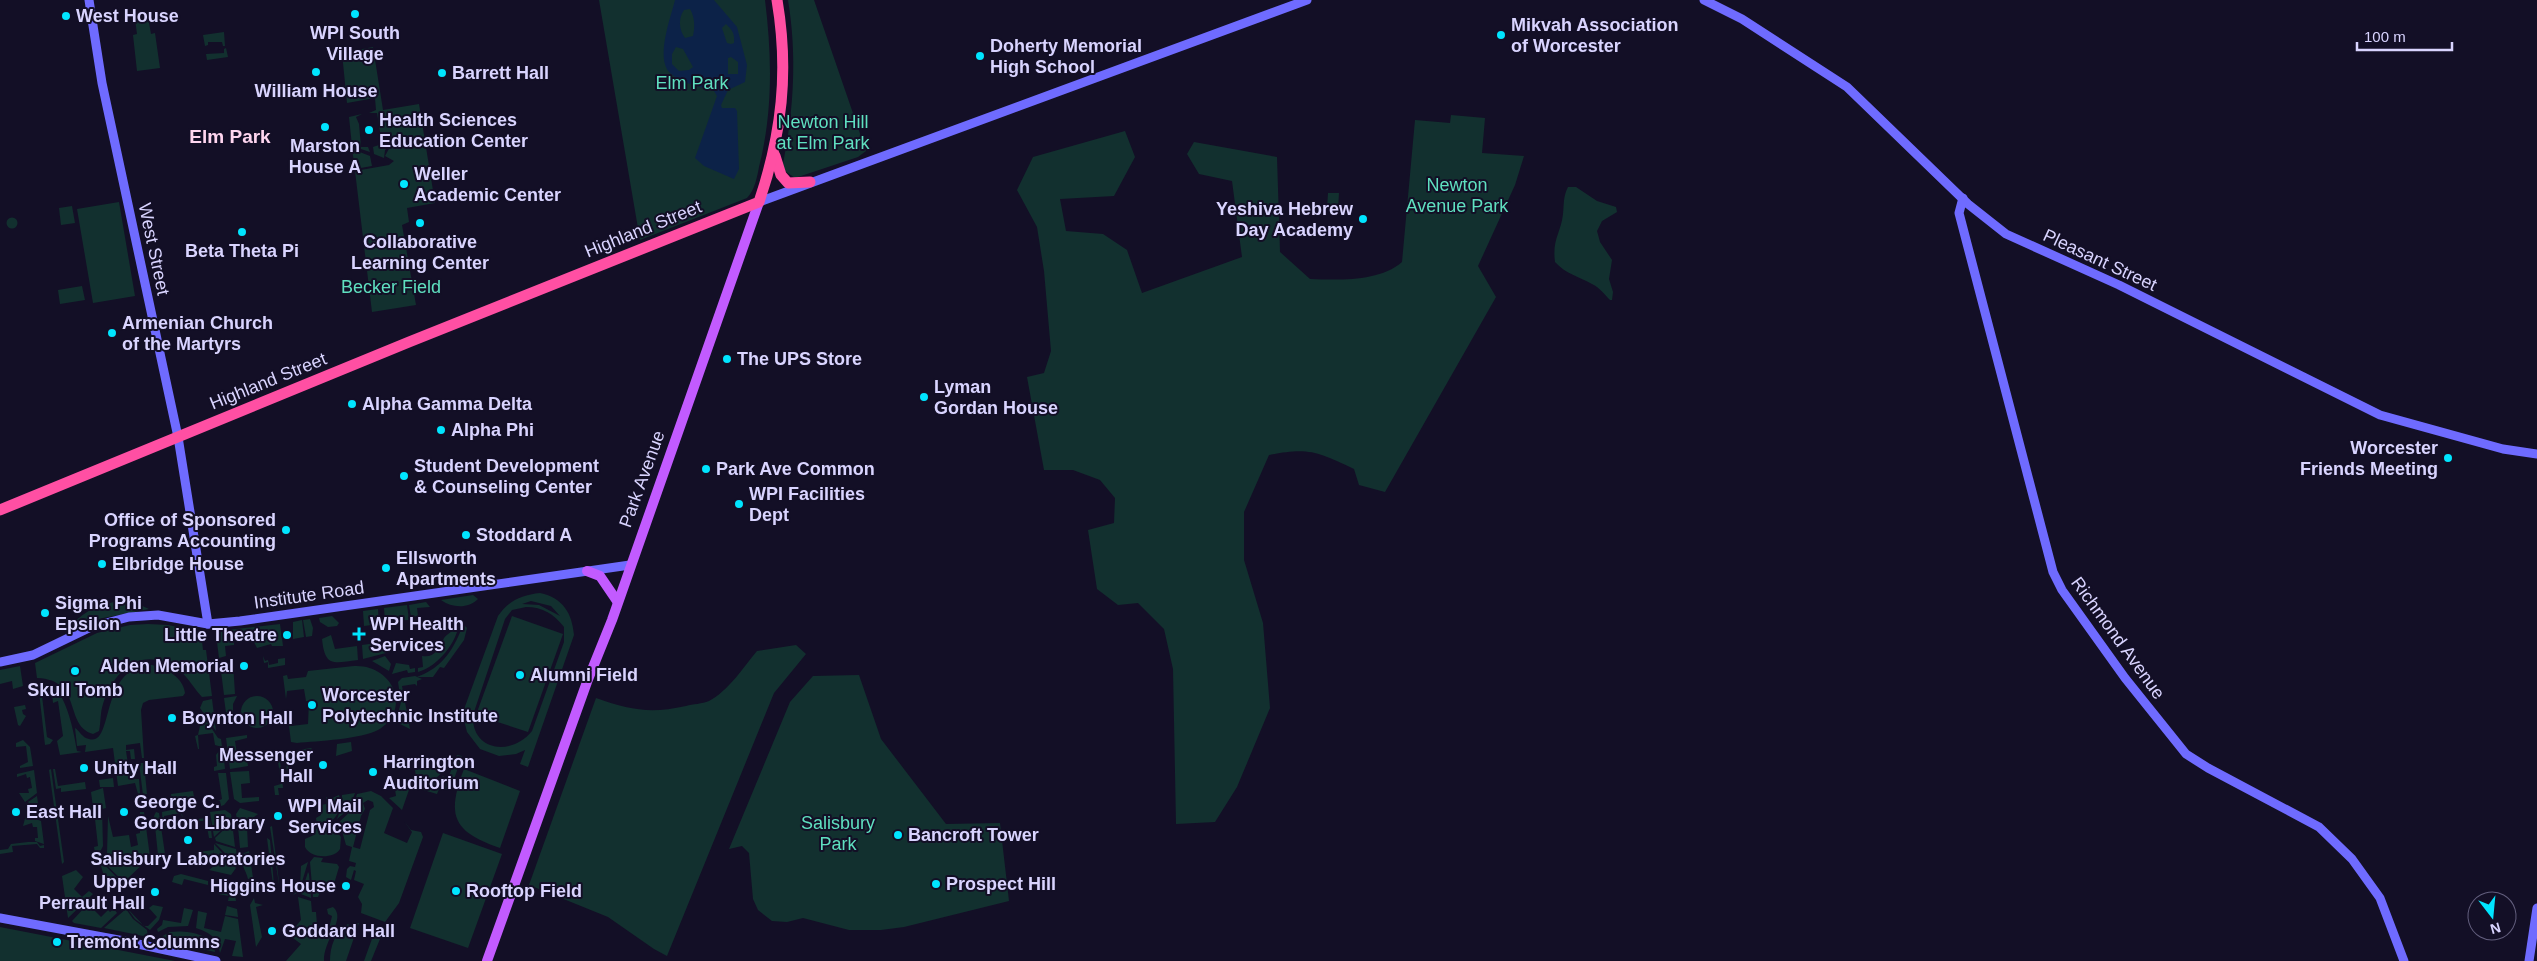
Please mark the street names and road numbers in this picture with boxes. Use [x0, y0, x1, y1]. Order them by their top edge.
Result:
street label: Highland Street [582, 196, 704, 262]
street label: West Street [134, 201, 174, 297]
street label: Pleasant Street [2040, 225, 2160, 295]
street label: Highland Street [207, 348, 329, 414]
street label: Park Avenue [615, 428, 669, 530]
street label: Richmond Avenue [2067, 573, 2169, 703]
street label: Institute Road [253, 577, 365, 613]

